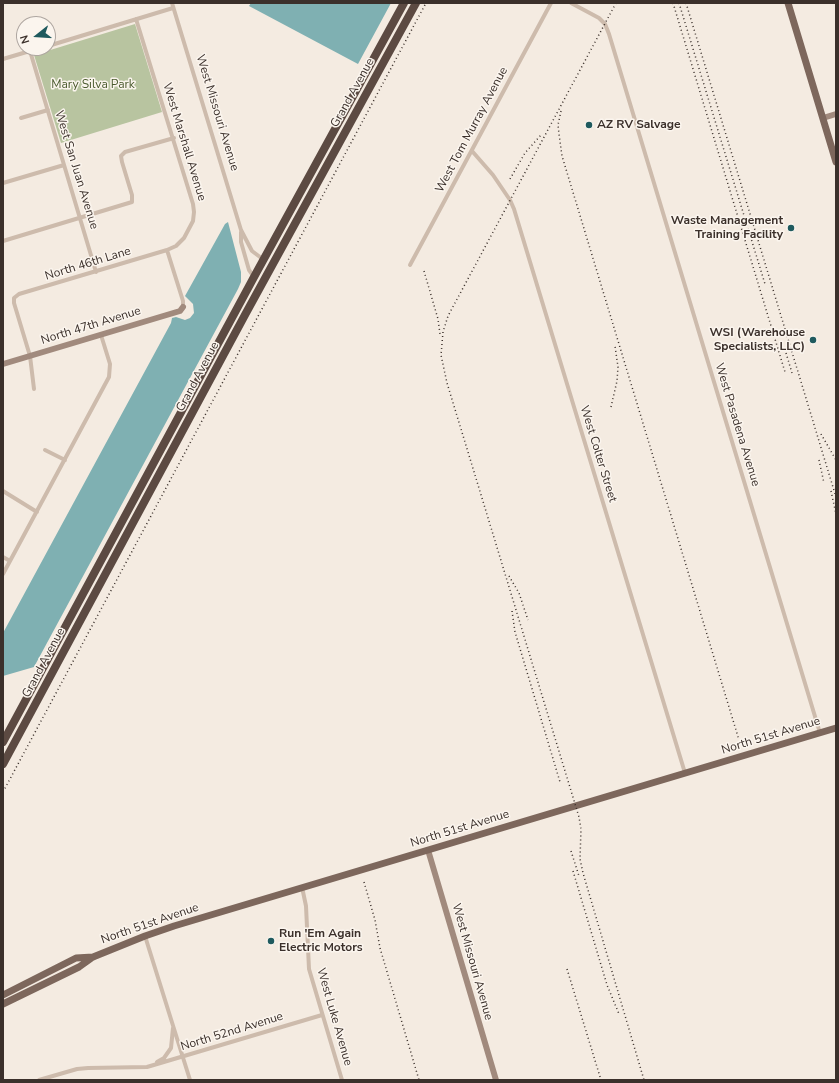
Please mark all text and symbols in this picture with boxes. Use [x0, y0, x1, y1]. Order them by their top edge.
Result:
north arrow [16, 16, 56, 56]
text: N [17, 33, 33, 45]
street label: West Missouri Avenue [192, 53, 242, 173]
street label: Grand Avenue [328, 56, 378, 130]
street label: West Tom Murray Avenue [433, 65, 511, 195]
park label: Mary Silva Park [51, 78, 135, 92]
street label: West Marshall Avenue [159, 81, 209, 203]
street label: West San Juan Avenue [51, 109, 101, 231]
place label: AZ RV Salvage [597, 118, 681, 132]
marker: AZ RV Salvage [584, 120, 594, 130]
place label: Waste Management Training Facility [671, 214, 783, 242]
marker: Waste Management Training Facility [786, 223, 796, 233]
street label: North 46th Lane [43, 244, 133, 284]
street label: North 47th Avenue [39, 304, 143, 348]
place label: WSI (Warehouse Specialists, LLC) [709, 326, 805, 354]
marker: WSI (Warehouse Specialists, LLC) [808, 335, 818, 345]
street label: Grand Avenue [174, 340, 222, 414]
street label: West Pasadena Avenue [711, 362, 763, 488]
street label: West Colter Street [576, 404, 620, 504]
street label: Grand Avenue [20, 626, 68, 700]
street label: North 51st Avenue [720, 714, 822, 758]
street label: North 51st Avenue [409, 807, 511, 851]
street label: North 51st Avenue [99, 901, 201, 947]
street label: West Missouri Avenue [448, 902, 496, 1022]
place label: Run 'Em Again Electric Motors [279, 927, 363, 955]
marker: Run 'Em Again Electric Motors [266, 936, 276, 946]
street label: West Luke Avenue [313, 966, 355, 1068]
street label: North 52nd Avenue [179, 1010, 285, 1054]

